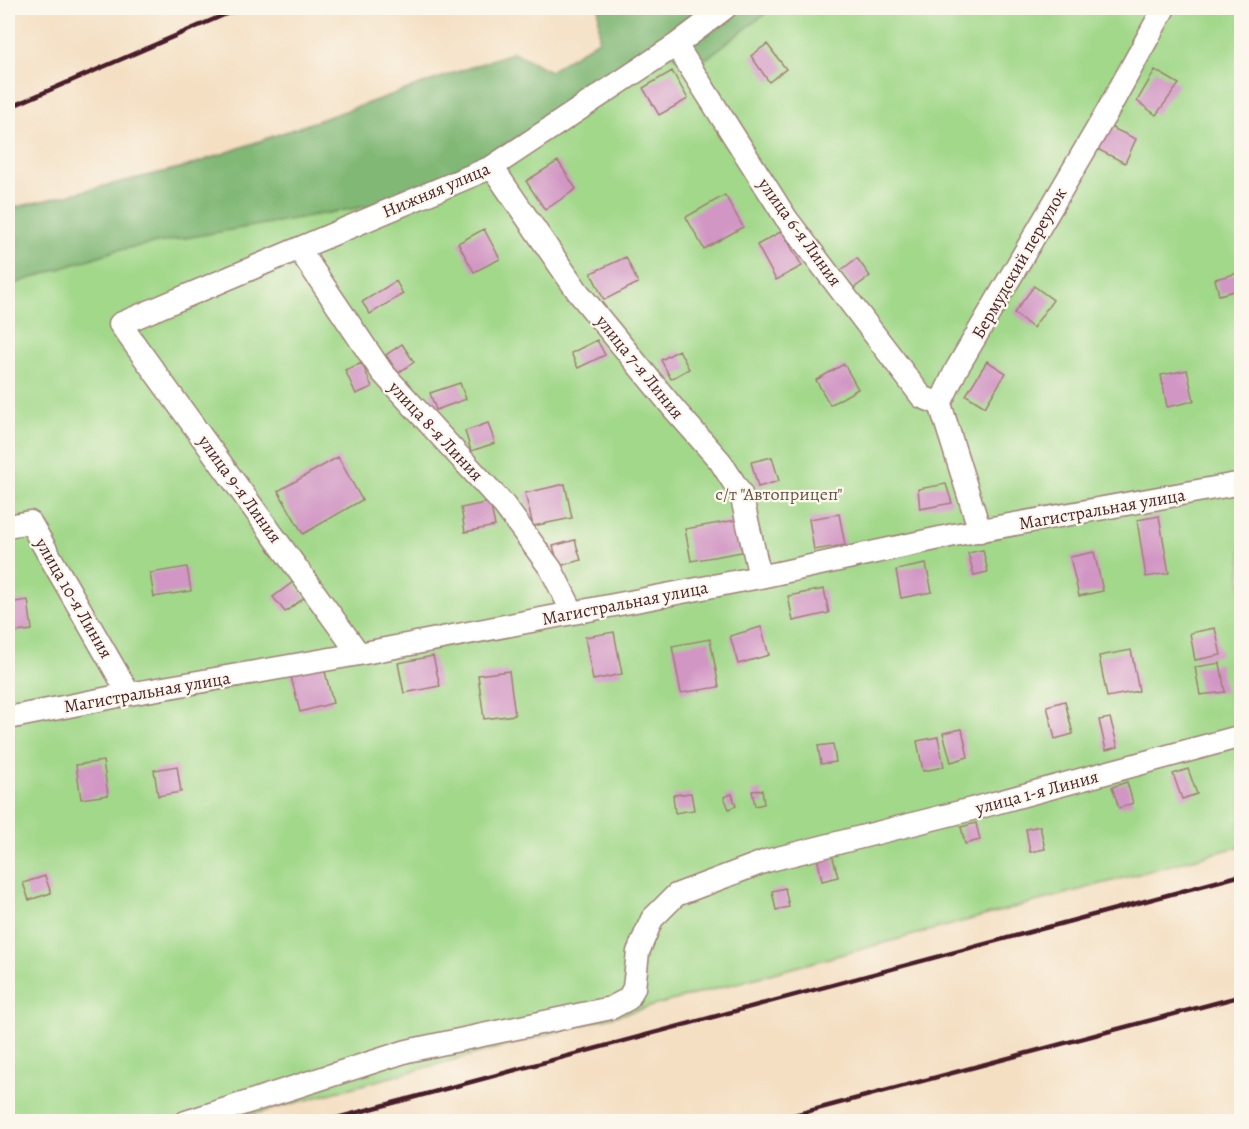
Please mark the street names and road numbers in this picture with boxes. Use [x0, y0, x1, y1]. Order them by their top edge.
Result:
street label: Нижняя улица [378, 156, 494, 223]
street label: улица 6-я Линия [752, 172, 847, 291]
street label: Бермудский переулок [966, 183, 1072, 343]
street label: улица 7-я Линия [590, 309, 689, 424]
street label: улица 8-я Линия [383, 375, 489, 486]
street label: улица 9-я Линия [192, 429, 287, 548]
street label: Магистральная улица [1017, 482, 1188, 535]
street label: улица 10-я Линия [29, 532, 118, 663]
street label: Магистральная улица [540, 575, 711, 631]
street label: Магистральная улица [62, 665, 233, 718]
street label: улица 1-я Линия [972, 764, 1101, 820]

